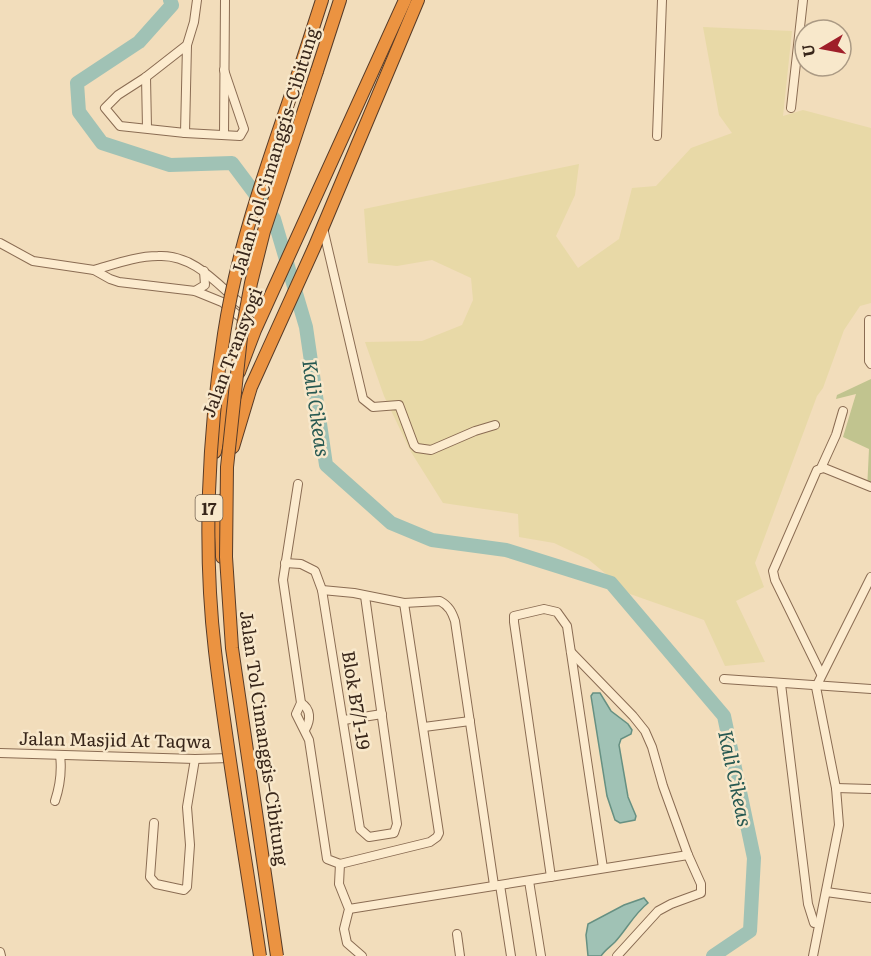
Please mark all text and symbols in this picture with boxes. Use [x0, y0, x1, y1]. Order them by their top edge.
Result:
north arrow [793, 18, 853, 78]
street label: Jalan Tol Cimanggis–Cibitung [223, 23, 325, 278]
text: U [794, 42, 820, 59]
street label: Jalan Transyogi [194, 283, 268, 421]
water label: Kali Cikeas [296, 357, 340, 459]
road number: 17 [196, 495, 222, 521]
street label: Jalan Tol Cimanggis–Cibitung [234, 608, 296, 868]
street label: Blok B7/1-19 [336, 649, 378, 751]
street label: Jalan Masjid At Taqwa [19, 724, 212, 754]
water label: Kali Cikeas [712, 727, 762, 829]

